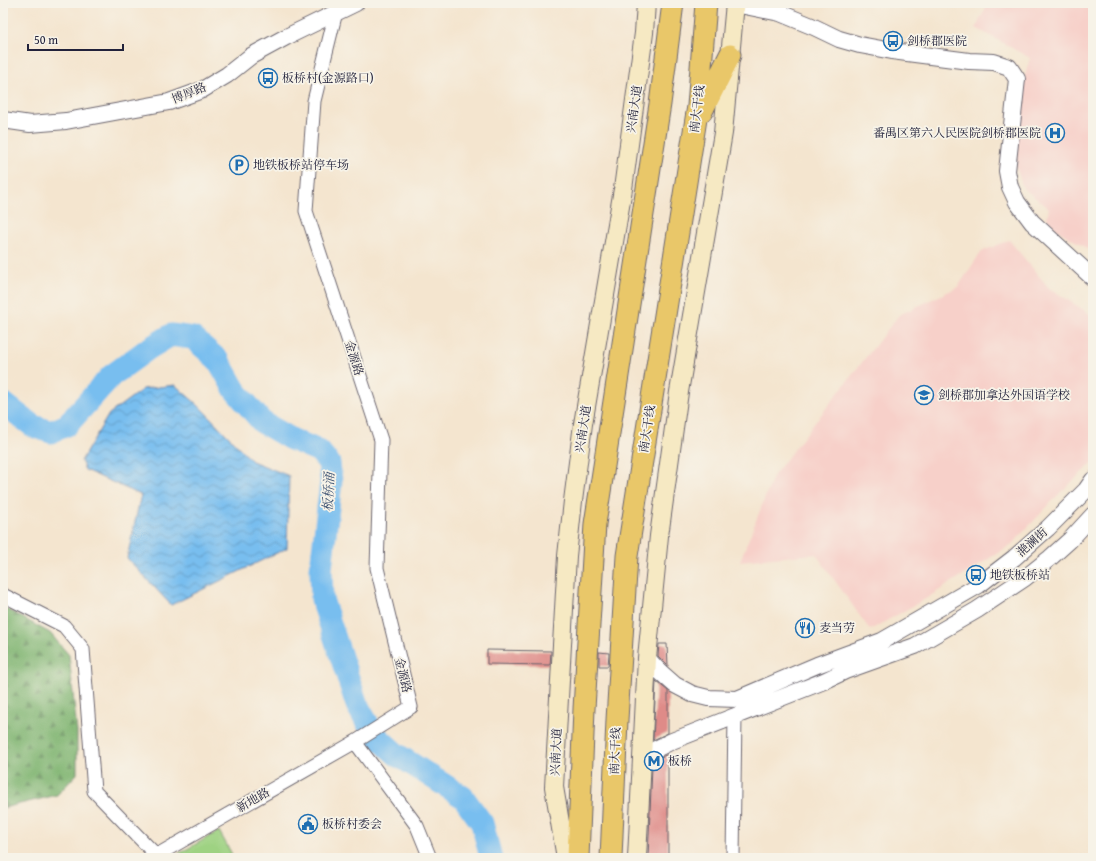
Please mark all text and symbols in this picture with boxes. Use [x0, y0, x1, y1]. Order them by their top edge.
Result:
scale bar [28, 26, 123, 52]
bus stop icon: 剑桥郡医院 [882, 30, 904, 52]
text: 50 m [34, 31, 58, 48]
place label: 剑桥郡医院 [907, 32, 967, 49]
bus stop icon: 板桥村(金源路口) [257, 67, 279, 89]
place label: 板桥村(金源路口) [282, 69, 374, 86]
street label: 博厚路 [169, 78, 209, 107]
street label: 兴南大道 [622, 84, 645, 134]
street label: 南大干线 [685, 84, 708, 134]
hospital icon: 番禺区第六人民医院剑桥郡医院 [1044, 122, 1066, 144]
place label: 番禺区第六人民医院剑桥郡医院 [873, 124, 1041, 141]
parking icon: 地铁板桥站停车场 [228, 154, 250, 176]
place label: 地铁板桥站停车场 [253, 156, 349, 173]
street label: 金源路 [341, 338, 368, 378]
school or university icon: 剑桥郡加拿达外国语学校 [913, 384, 935, 406]
place label: 剑桥郡加拿达外国语学校 [938, 386, 1070, 403]
street label: 兴南大道 [570, 404, 595, 454]
street label: 南大干线 [634, 404, 659, 454]
water label: 板桥涌 [318, 470, 339, 512]
street label: 滟澜街 [1013, 523, 1051, 560]
bus stop icon: 地铁板桥站 [965, 564, 987, 586]
place label: 地铁板桥站 [990, 566, 1050, 583]
restaurant icon: 麦当劳 [794, 617, 816, 639]
place label: 麦当劳 [819, 619, 855, 636]
street label: 金源路 [391, 655, 416, 694]
street label: 南大干线 [605, 727, 624, 775]
street label: 兴南大道 [546, 728, 565, 776]
metro station icon: 板桥 [643, 750, 665, 772]
place label: 板桥 [668, 752, 692, 769]
street label: 新地路 [233, 783, 273, 816]
public building icon: 板桥村委会 [297, 813, 319, 835]
place label: 板桥村委会 [322, 815, 382, 832]

